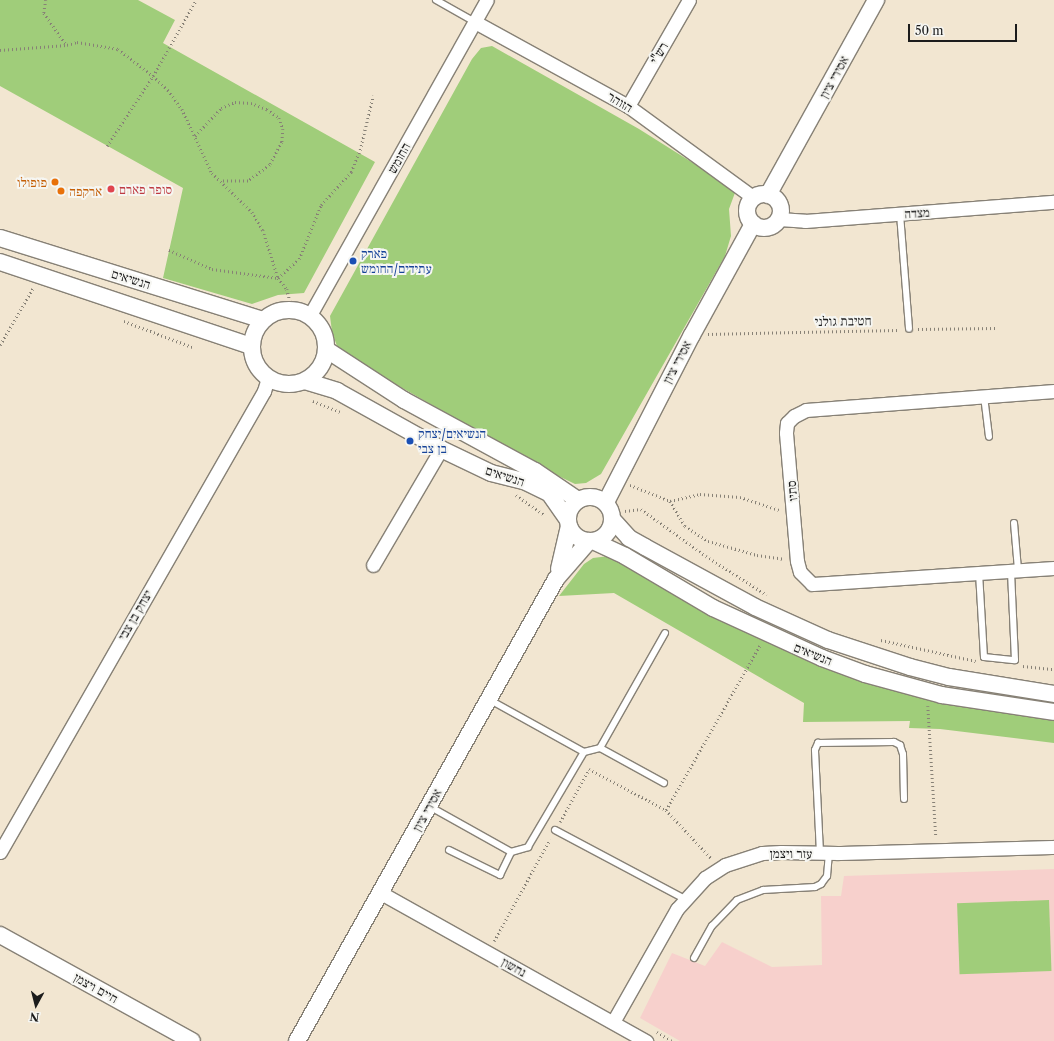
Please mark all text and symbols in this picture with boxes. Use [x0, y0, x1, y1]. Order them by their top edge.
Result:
scale bar [910, 16, 1019, 42]
text: 50 m [915, 23, 944, 38]
street label: רש"י [647, 39, 671, 67]
street label: אסירי ציון [816, 53, 852, 101]
street label: הזוהר [604, 88, 636, 116]
street label: החומש [384, 140, 414, 176]
place label: פופולו [17, 174, 47, 190]
marker: פופולו [50, 177, 60, 187]
place label: סופר פארם [119, 181, 172, 197]
place label: ארקפה [69, 183, 102, 199]
marker: סופר פארם [106, 184, 116, 194]
marker: ארקפה [56, 186, 66, 196]
street label: מצדה [904, 204, 930, 222]
place label: פארק עתידים/החומש [361, 246, 432, 277]
marker: פארק עתידים/החומש [348, 256, 358, 266]
street label: הנשיאים [110, 266, 152, 292]
street label: חטיבת גולני [814, 313, 872, 329]
street label: אסירי ציון [659, 338, 695, 386]
place label: הנשיאים/יצחק בן צבי [418, 426, 486, 457]
marker: הנשיאים/יצחק בן צבי [405, 436, 415, 446]
street label: הנשיאים [483, 462, 527, 490]
street label: סתיו [783, 480, 801, 502]
street label: יצחק בן צבי [114, 587, 156, 643]
street label: הנשיאים [791, 639, 835, 669]
street label: אסירי ציון [409, 786, 445, 834]
street label: עזר ויצמן [770, 845, 812, 861]
street label: נחשון [499, 954, 529, 980]
street label: חיים ויצמן [71, 970, 121, 1006]
north arrow [16, 985, 56, 1025]
text: N [29, 1009, 40, 1024]

